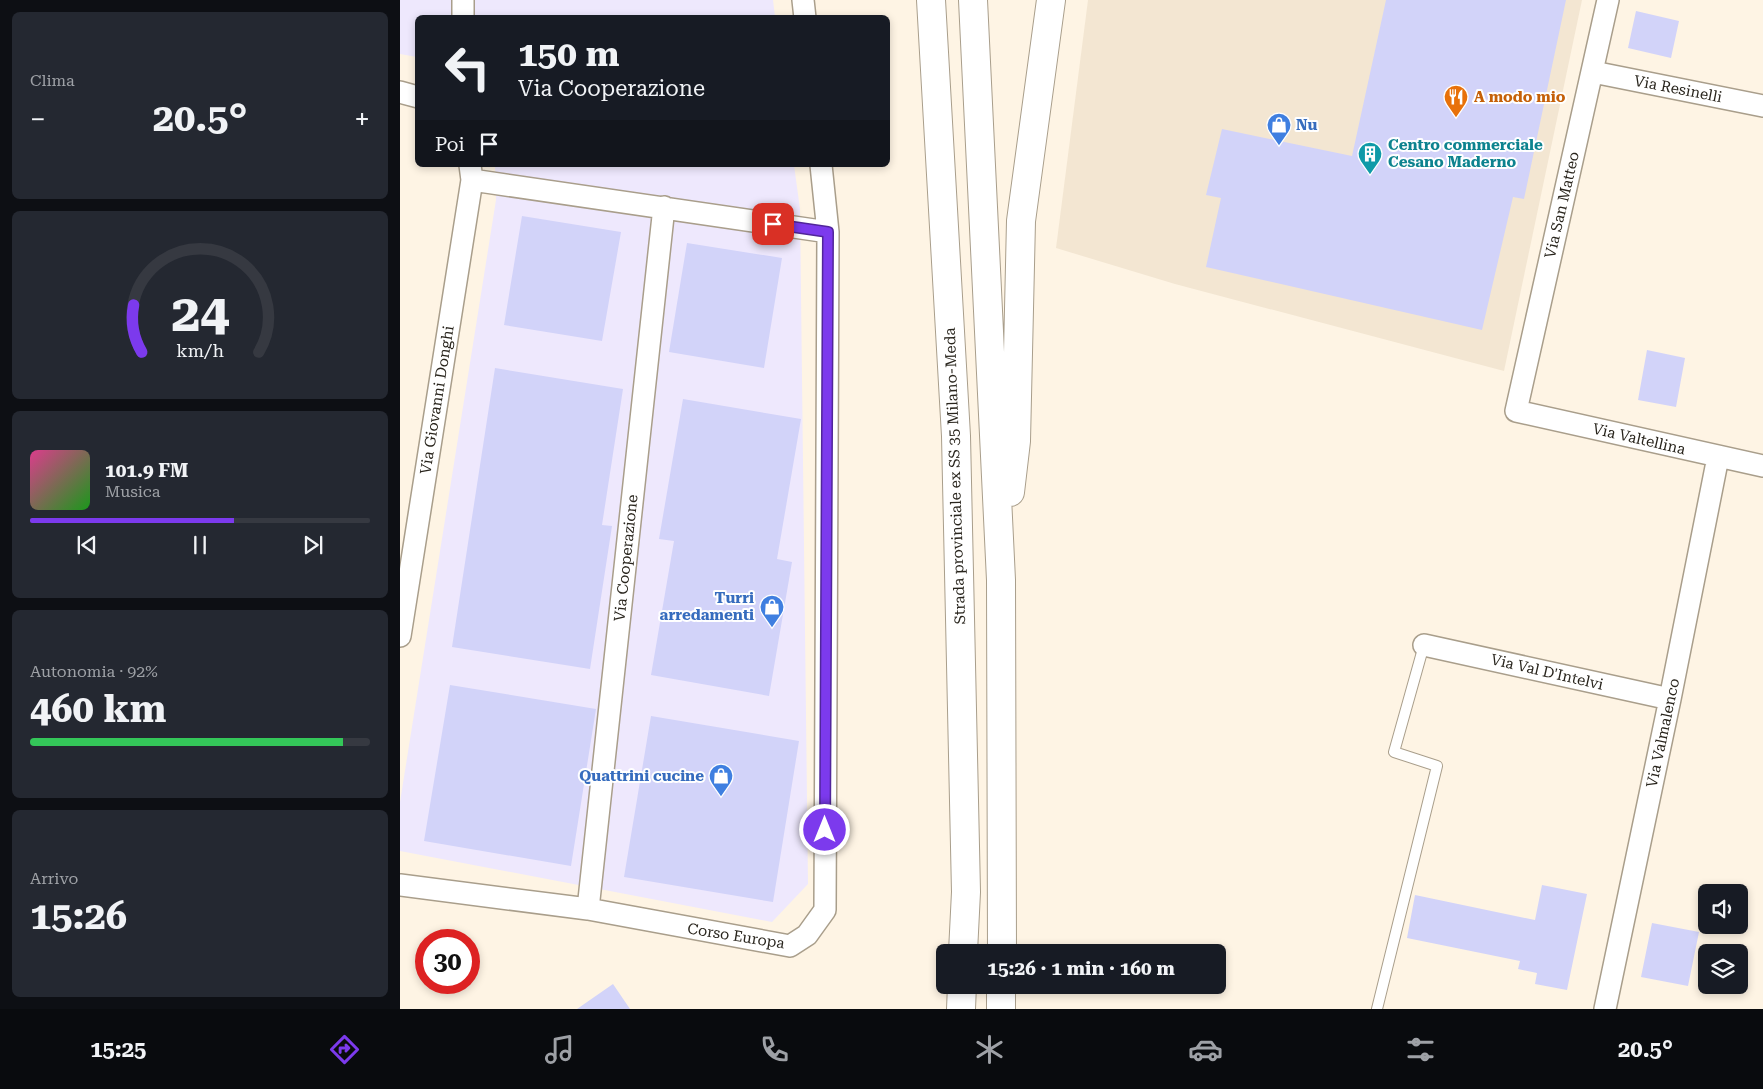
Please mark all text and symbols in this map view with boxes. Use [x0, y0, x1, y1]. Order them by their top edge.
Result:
text: 150 m [518, 34, 619, 75]
icon: left [435, 35, 500, 100]
text: Clima [30, 71, 75, 90]
street label: Via Resinelli [1632, 72, 1724, 106]
text: Via Cooperazione [518, 76, 705, 101]
restaurant icon: A modo mio [1443, 84, 1469, 118]
place label: A modo mio [1474, 88, 1566, 106]
text: 20.5° [153, 96, 247, 140]
text: − [30, 103, 46, 136]
text: + [354, 103, 370, 136]
shop icon: Nu [1266, 112, 1292, 146]
place label: Nu [1296, 116, 1317, 134]
icon: arrive [475, 130, 503, 158]
text: Poi [435, 133, 465, 156]
place label: Centro commerciale Cesano Maderno [1388, 136, 1543, 171]
building icon: Centro commerciale Cesano Maderno [1357, 141, 1383, 175]
street label: Via San Matteo [1541, 150, 1583, 260]
pin [752, 203, 794, 245]
icon: arrive [759, 210, 787, 238]
text: 24 [171, 283, 229, 344]
street label: Via Giovanni Donghi [416, 324, 458, 476]
street label: Strada provinciale ex SS 35 Milano-Meda [941, 327, 969, 625]
text: km/h [176, 340, 224, 361]
street label: Via Valtellina [1591, 420, 1687, 458]
text: 101.9 FM [105, 459, 188, 482]
text: Musica [105, 482, 160, 501]
street label: Via Cooperazione [610, 494, 642, 622]
icon: previous [73, 531, 101, 559]
icon: pause [186, 531, 214, 559]
icon: next [299, 531, 327, 559]
place label: Turri arredamenti [660, 589, 754, 624]
shop icon: Turri arredamenti [759, 594, 785, 628]
street label: Via Val D'Intelvi [1489, 650, 1605, 694]
text: Autonomia · 92% [30, 662, 158, 681]
street label: Via Valmalenco [1643, 677, 1683, 789]
text: 460 km [30, 687, 166, 731]
shop icon: Quattrini cucine [708, 763, 734, 797]
place label: Quattrini cucine [579, 767, 704, 785]
position arrow [798, 803, 850, 855]
text: Arrivo [30, 869, 78, 888]
map controls [1698, 884, 1748, 994]
button: sound [1698, 884, 1748, 934]
text: 15:26 [30, 894, 127, 938]
street label: Corso Europa [686, 919, 786, 953]
speed limit sign: 30 [415, 929, 480, 994]
button: layers [1698, 944, 1748, 994]
text: 15:26 · 1 min · 160 m [987, 957, 1175, 980]
icon: directions [327, 1032, 362, 1067]
icon: music [542, 1032, 577, 1067]
icon: phone [757, 1032, 792, 1067]
icon: climate [972, 1032, 1007, 1067]
icon: car [1188, 1032, 1223, 1067]
icon: filters [1403, 1032, 1438, 1067]
text: 15:25 [90, 1037, 146, 1062]
text: 20.5° [1618, 1037, 1673, 1062]

